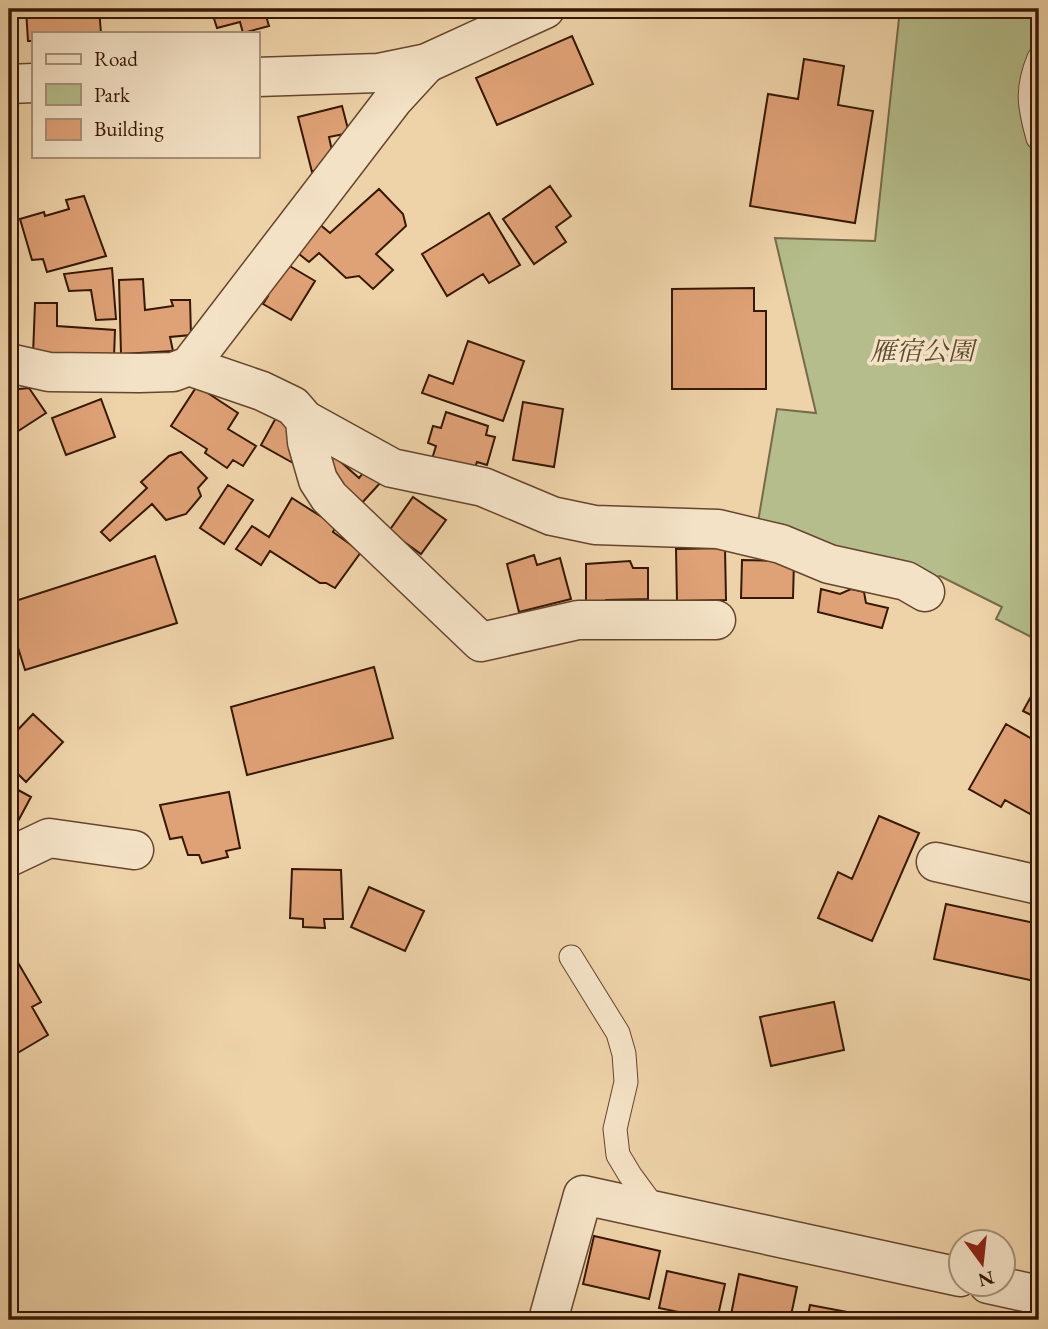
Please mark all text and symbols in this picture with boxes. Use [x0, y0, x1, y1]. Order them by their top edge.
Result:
legend [32, 32, 259, 158]
text: Road [94, 45, 138, 72]
text: Park [94, 81, 131, 108]
text: Building [94, 115, 164, 142]
park label: 雁宿公園 [870, 334, 978, 368]
north arrow [946, 1228, 1016, 1298]
text: N [975, 1265, 997, 1293]

